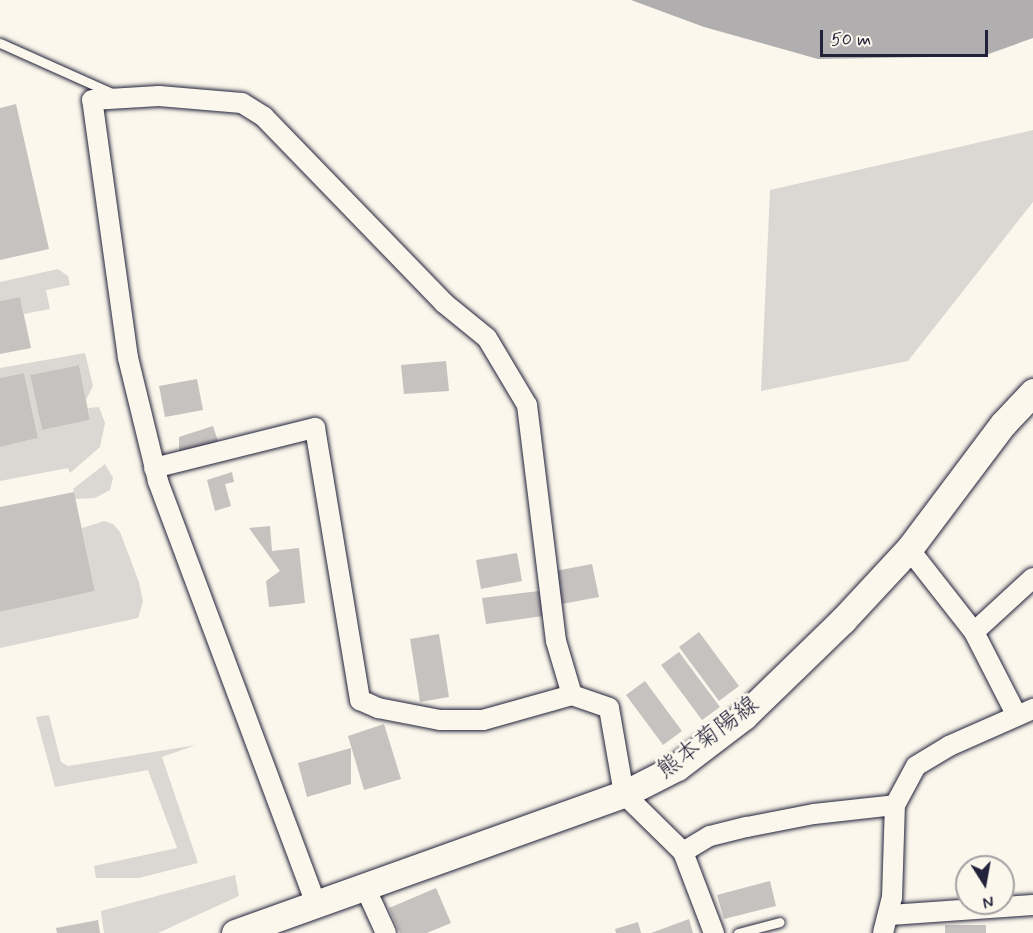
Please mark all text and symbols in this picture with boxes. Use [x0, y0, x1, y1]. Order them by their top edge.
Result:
scale bar [823, 18, 991, 56]
text: 50 m [831, 28, 871, 52]
street label: 熊本菊陽線 [651, 690, 765, 786]
north arrow [955, 855, 1015, 915]
text: N [981, 890, 995, 913]

